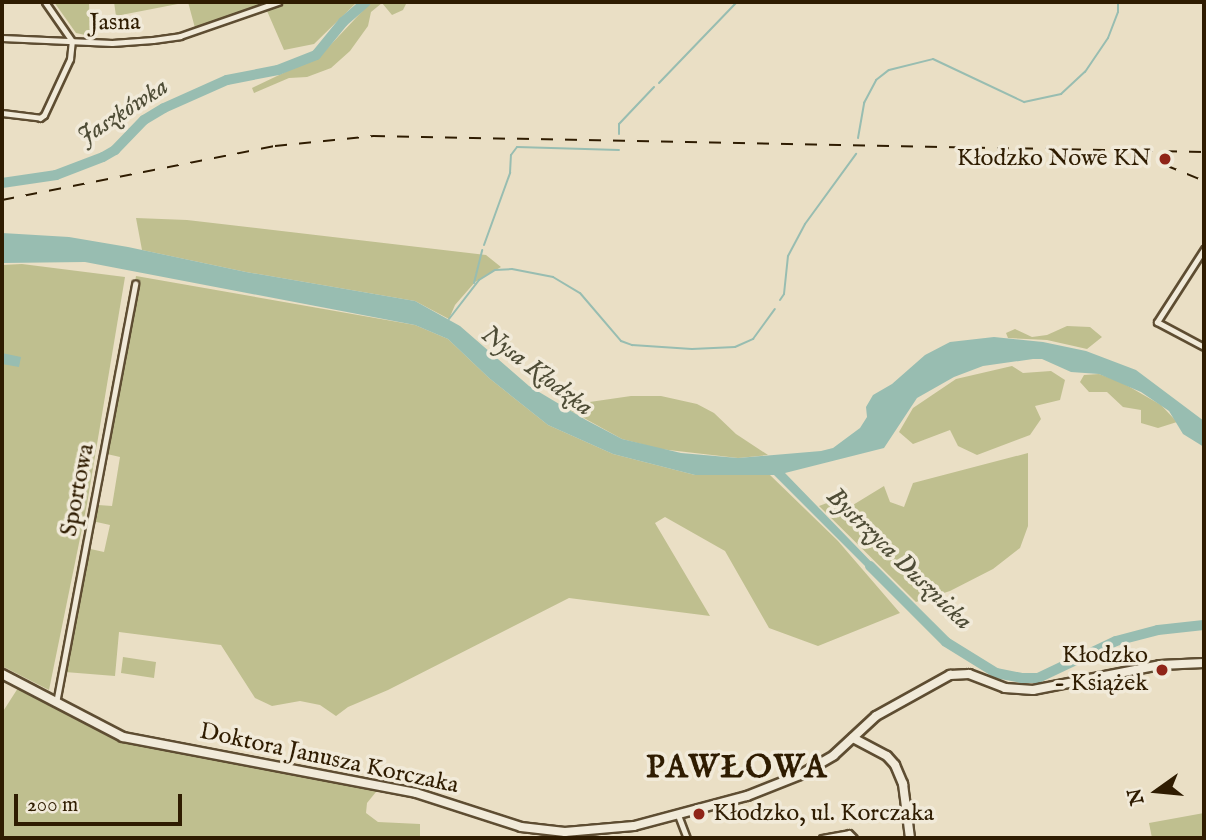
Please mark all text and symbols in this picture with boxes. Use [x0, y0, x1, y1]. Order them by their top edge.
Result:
street label: Jasna [89, 8, 141, 38]
water label: Jaszkówka [72, 71, 174, 153]
place label: Kłodzko Nowe KN [957, 145, 1151, 173]
marker: Kłodzko Nowe KN [1157, 151, 1173, 167]
water label: Nysa Kłodzka [475, 319, 599, 423]
street label: Sportowa [55, 441, 101, 539]
water label: Bystrzyca Dusznicka [819, 481, 979, 637]
place label: Kłodzko - Książek [1054, 642, 1148, 698]
marker: Kłodzko - Książek [1154, 662, 1170, 678]
street label: Doktora Janusza Korczaka [197, 717, 461, 801]
district label: PAWŁOWA [647, 750, 827, 788]
north arrow [1122, 756, 1192, 826]
scale bar [18, 780, 186, 824]
text: N [1123, 785, 1150, 807]
text: 200 m [27, 792, 78, 819]
place label: Kłodzko, ul. Korczaka [713, 800, 934, 828]
marker: Kłodzko, ul. Korczaka [691, 806, 707, 822]

